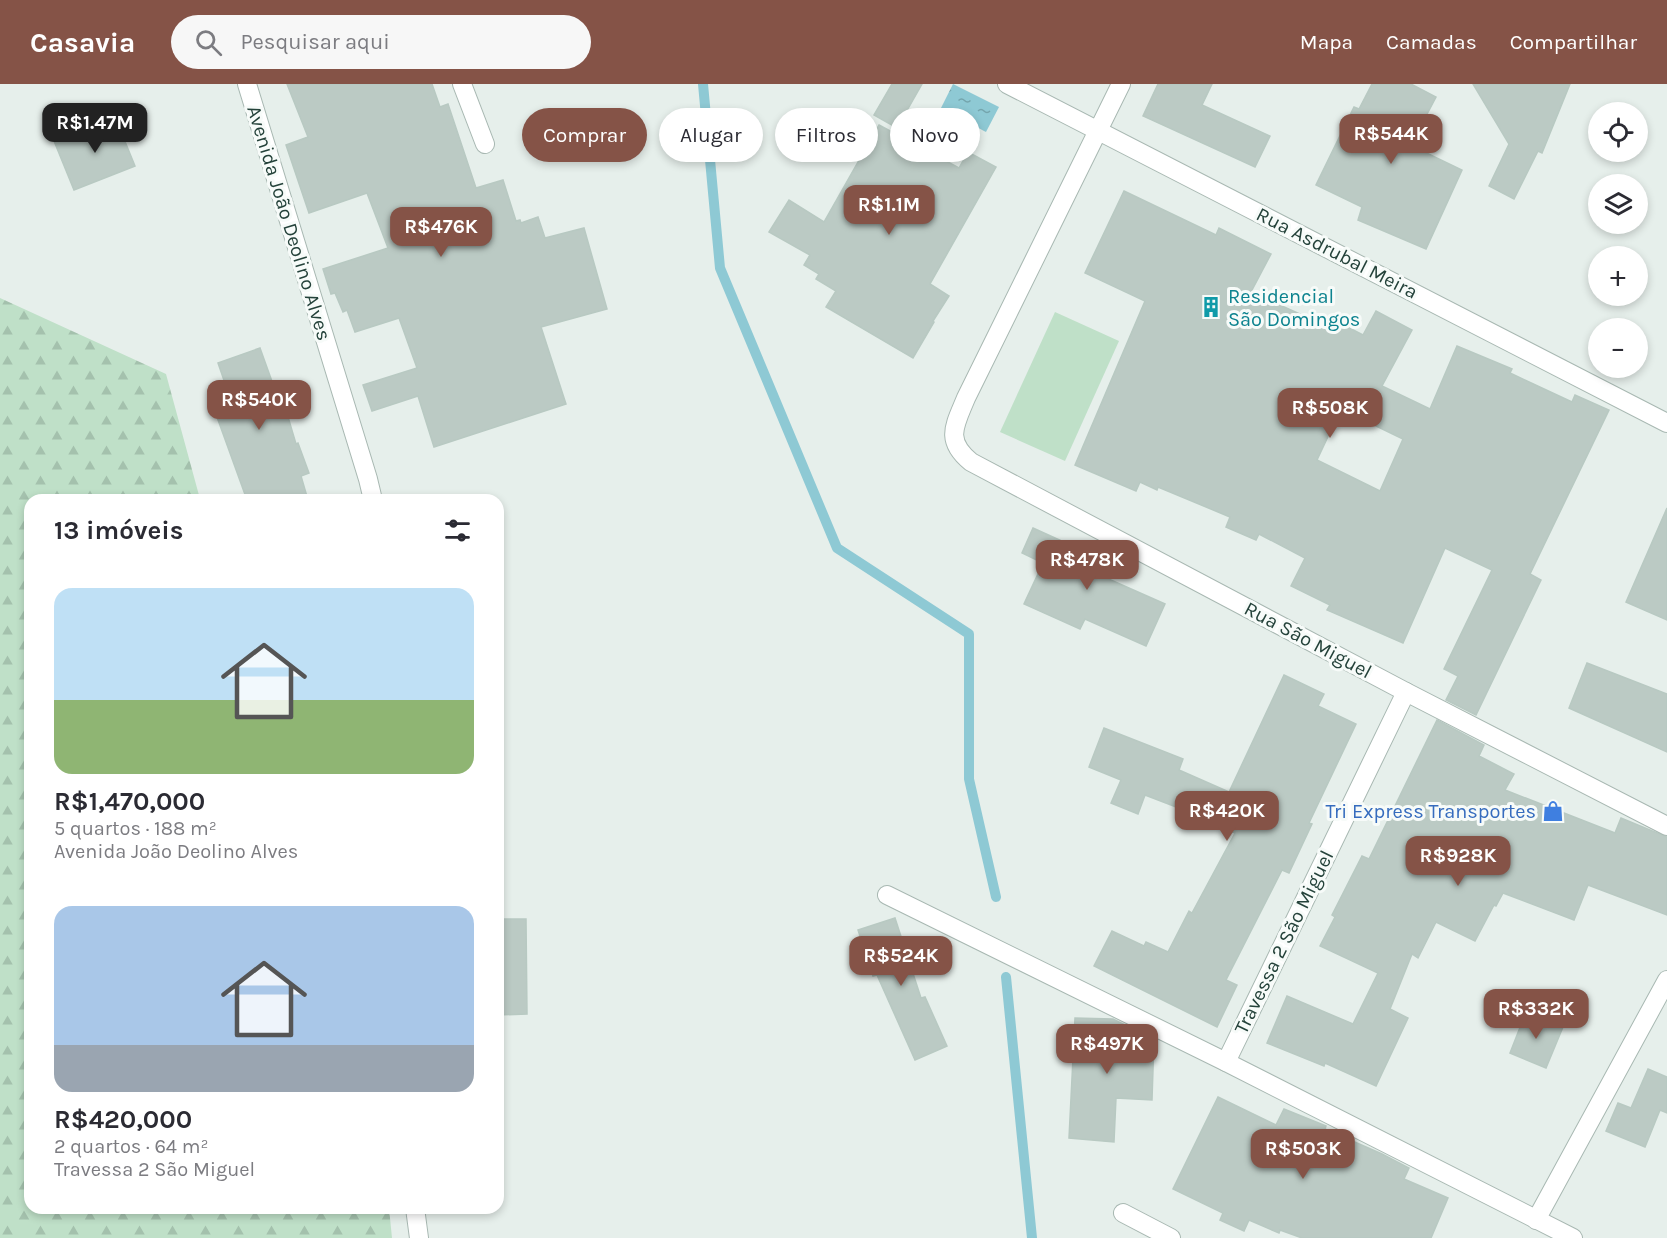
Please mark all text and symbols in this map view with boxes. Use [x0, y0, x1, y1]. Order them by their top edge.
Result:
search box [171, 15, 591, 69]
text: Casavia [30, 26, 135, 59]
icon: search [192, 26, 225, 59]
text: Pesquisar aqui [240, 29, 390, 55]
text: Mapa [1300, 30, 1353, 54]
text: Camadas [1386, 30, 1477, 54]
text: Compartilhar [1510, 30, 1637, 54]
map controls [1588, 102, 1648, 378]
button: locate [1588, 102, 1648, 162]
pin: R$1.47M [40, 103, 150, 154]
street label: Avenida João Deolino Alves [242, 103, 336, 343]
chip: Comprar [522, 108, 647, 162]
chip: Alugar [659, 108, 763, 162]
chip: Filtros [775, 108, 878, 162]
chip: Novo [890, 108, 980, 162]
text: R$1.47M [56, 111, 134, 134]
pin: R$544K [1342, 114, 1440, 165]
text: R$544K [1353, 122, 1429, 145]
button: layers [1588, 174, 1648, 234]
pin: R$1.1M [840, 185, 938, 236]
text: R$1.1M [858, 193, 920, 216]
street label: Rua Asdrubal Meira [1253, 202, 1421, 304]
pin: R$476K [392, 207, 490, 258]
text: R$476K [404, 215, 478, 238]
button: + [1588, 246, 1648, 306]
place label: Residencial São Domingos [1228, 285, 1360, 331]
building icon: Residencial São Domingos [1199, 295, 1223, 319]
button: − [1588, 318, 1648, 378]
pin: R$540K [210, 380, 308, 431]
text: R$540K [221, 388, 297, 411]
pin: R$508K [1281, 388, 1379, 439]
text: R$508K [1292, 396, 1368, 419]
icon: filters [441, 514, 474, 547]
text: 13 imóveis [54, 515, 183, 546]
pin: R$478K [1038, 540, 1136, 591]
text: R$478K [1050, 548, 1124, 571]
street label: Rua São Miguel [1240, 597, 1376, 683]
icon: home [210, 627, 318, 735]
text: R$1,470,000 [54, 786, 205, 817]
pin: R$420K [1178, 791, 1276, 842]
text: R$420K [1189, 799, 1265, 822]
shop icon: Tri Express Transportes [1541, 799, 1565, 823]
place label: Tri Express Transportes [1326, 800, 1536, 823]
text: 5 quartos · 188 m² [54, 817, 217, 840]
pin: R$928K [1409, 836, 1507, 887]
text: Avenida João Deolino Alves [54, 840, 298, 863]
text: R$928K [1420, 844, 1496, 867]
street label: Travessa 2 São Miguel [1230, 847, 1338, 1037]
pin: R$524K [852, 936, 950, 987]
text: R$524K [863, 944, 939, 967]
icon: home [210, 945, 318, 1053]
pin: R$332K [1487, 989, 1585, 1040]
text: R$332K [1498, 997, 1574, 1020]
pin: R$497K [1058, 1024, 1156, 1075]
text: R$497K [1070, 1032, 1144, 1055]
text: R$420,000 [54, 1104, 192, 1135]
pin: R$503K [1254, 1129, 1352, 1180]
text: 2 quartos · 64 m² [54, 1135, 209, 1158]
text: R$503K [1265, 1137, 1341, 1160]
text: Travessa 2 São Miguel [54, 1158, 255, 1181]

